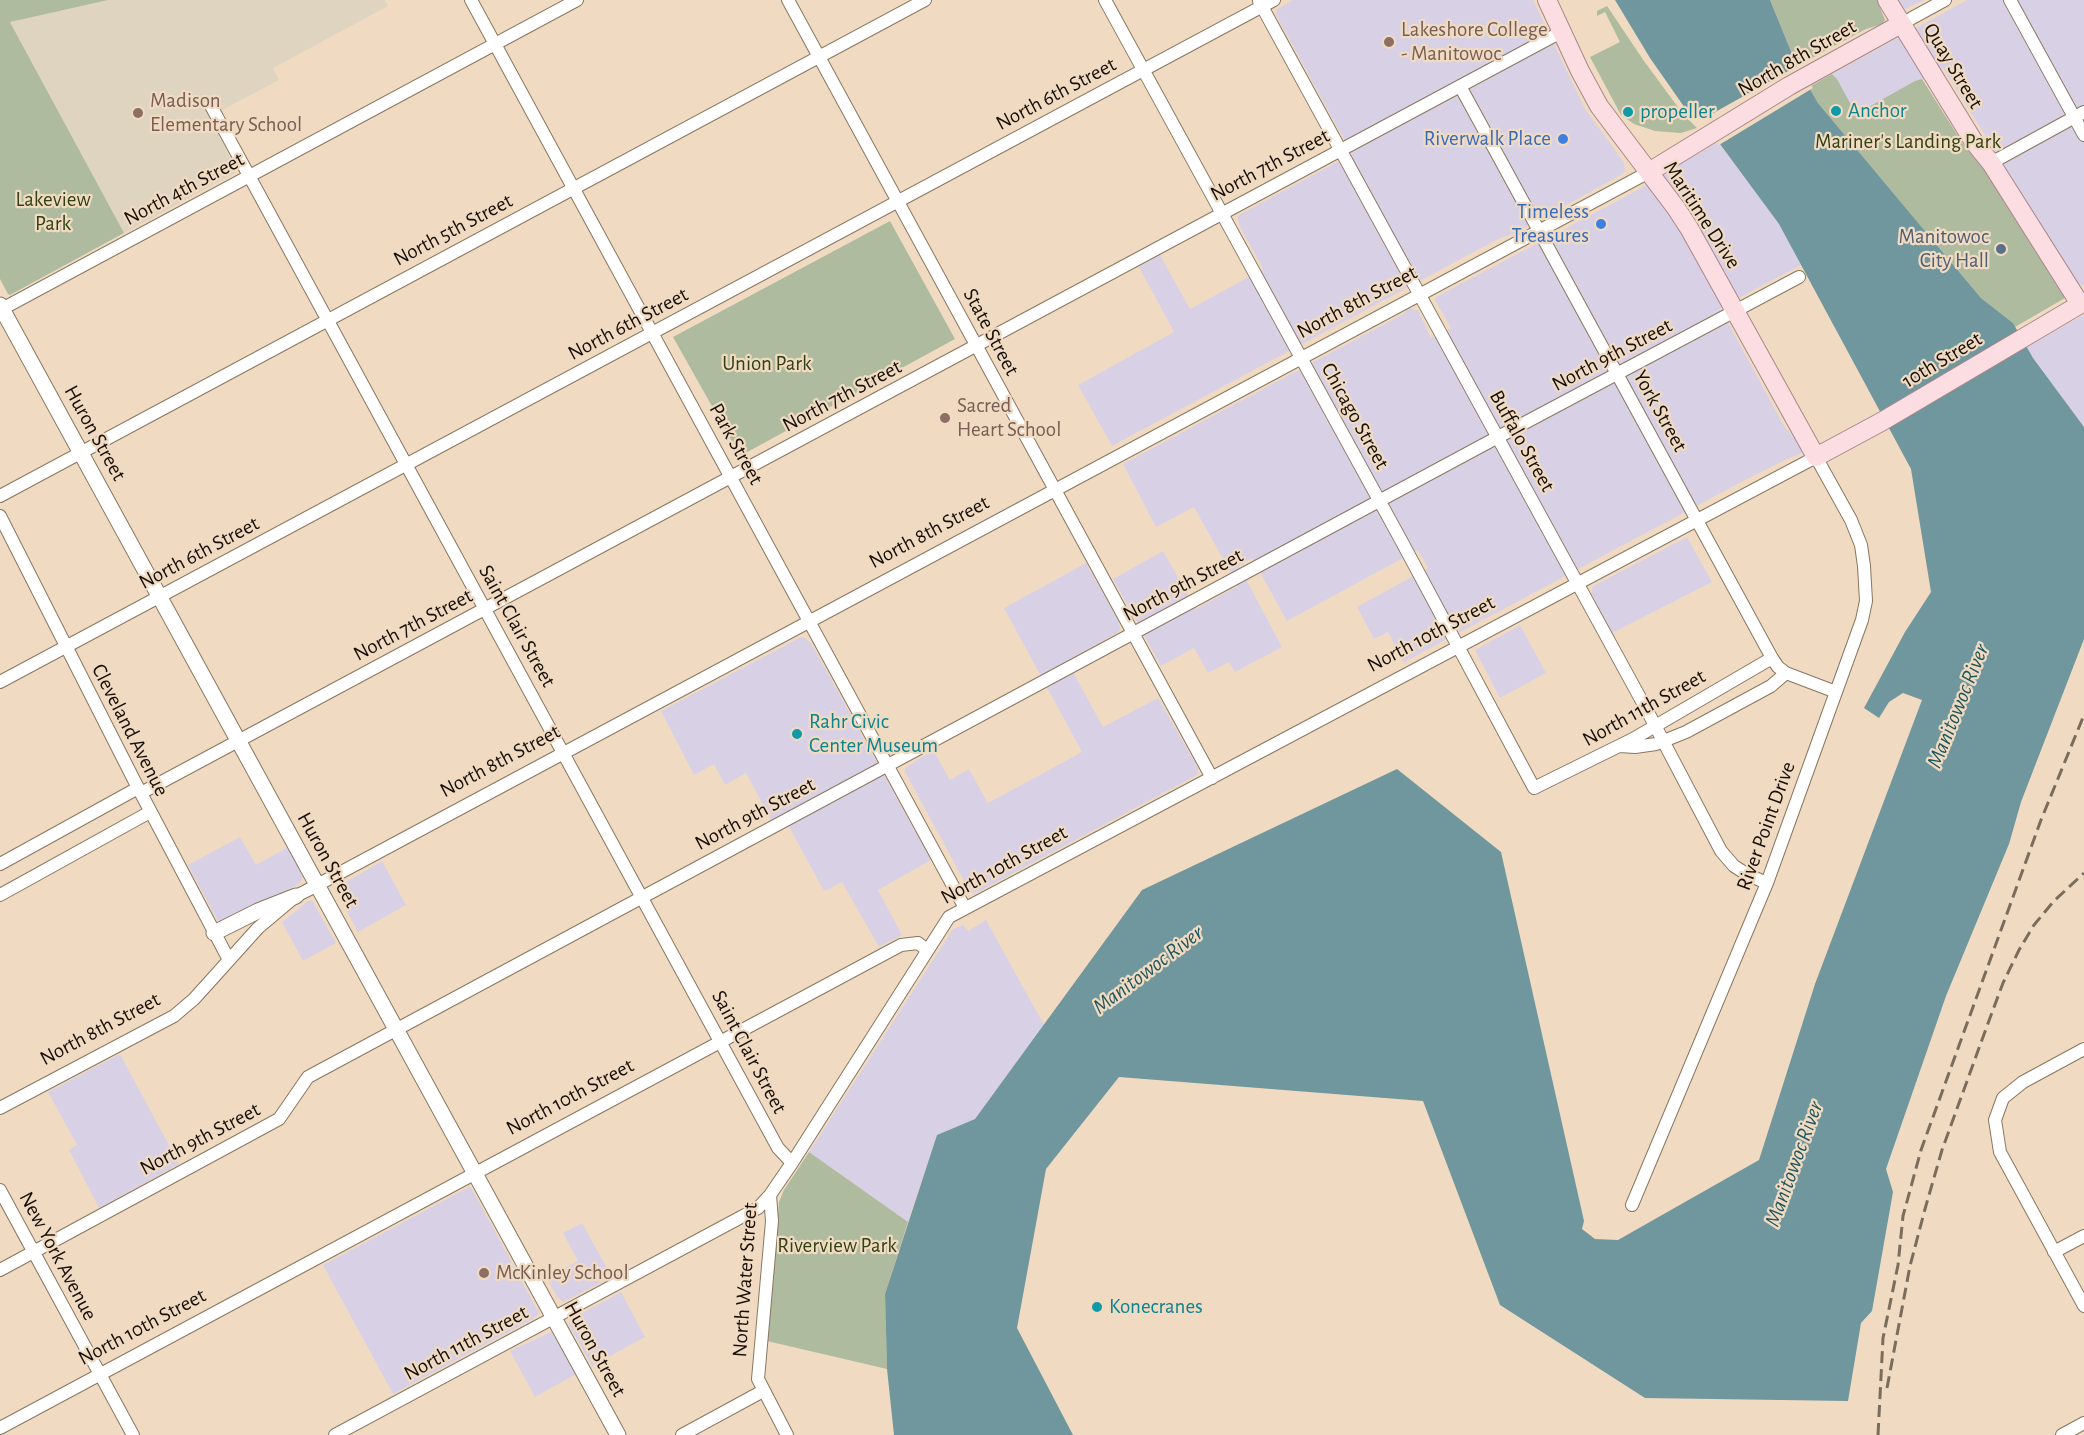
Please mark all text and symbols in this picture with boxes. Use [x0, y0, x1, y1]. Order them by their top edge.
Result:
street label: North 8th Street [1733, 14, 1861, 102]
place label: Lakeshore College - Manitowoc [1401, 17, 1548, 67]
street label: Quay Street [1918, 19, 1988, 113]
marker: Lakeshore College - Manitowoc [1382, 35, 1396, 49]
street label: North 6th Street [992, 52, 1120, 136]
place label: Madison Elementary School [150, 88, 302, 138]
place label: Anchor [1848, 98, 1907, 124]
place label: propeller [1640, 99, 1715, 125]
marker: Anchor [1829, 104, 1843, 118]
marker: propeller [1621, 105, 1635, 119]
marker: Madison Elementary School [131, 106, 145, 120]
street label: North 7th Street [1206, 123, 1334, 207]
place label: Riverwalk Place [1424, 126, 1551, 152]
park label: Mariner's Landing Park [1815, 129, 2001, 155]
marker: Riverwalk Place [1556, 132, 1570, 146]
street label: North 4th Street [120, 147, 248, 231]
street label: Maritime Drive [1658, 157, 1746, 273]
park label: Lakeview Park [15, 187, 91, 237]
street label: North 5th Street [389, 188, 517, 272]
place label: Timeless Treasures [1511, 199, 1589, 249]
marker: Timeless Treasures [1594, 217, 1608, 231]
place label: Manitowoc City Hall [1899, 224, 1989, 274]
marker: Manitowoc City Hall [1994, 242, 2008, 256]
street label: North 8th Street [1293, 260, 1421, 344]
street label: North 6th Street [564, 282, 692, 366]
street label: State Street [958, 284, 1024, 380]
street label: North 9th Street [1548, 313, 1676, 397]
street label: 10th Street [1897, 326, 1987, 394]
park label: Union Park [722, 351, 812, 377]
street label: North 7th Street [778, 354, 906, 438]
street label: Chicago Street [1315, 358, 1395, 474]
street label: York Street [1627, 366, 1693, 456]
street label: Huron Street [58, 381, 132, 485]
street label: Buffalo Street [1484, 386, 1560, 496]
place label: Sacred Heart School [957, 393, 1061, 443]
street label: Park Street [703, 399, 769, 489]
marker: Sacred Heart School [938, 411, 952, 425]
street label: North 8th Street [865, 490, 993, 574]
street label: North 6th Street [135, 511, 263, 595]
street label: North 9th Street [1119, 543, 1247, 627]
street label: Saint Clair Street [473, 560, 561, 692]
street label: North 7th Street [349, 583, 477, 667]
street label: North 10th Street [1363, 590, 1499, 678]
water label: Manitowoc River [1921, 640, 1995, 772]
street label: Cleveland Avenue [86, 660, 174, 800]
street label: North 11th Street [1578, 664, 1710, 752]
place label: Rahr Civic Center Museum [809, 709, 938, 759]
street label: North 8th Street [436, 719, 564, 803]
marker: Rahr Civic Center Museum [790, 727, 804, 741]
street label: River Point Drive [1731, 758, 1801, 894]
street label: North 9th Street [691, 772, 819, 856]
street label: Huron Street [291, 808, 365, 912]
street label: North 10th Street [936, 820, 1072, 910]
water label: Manitowoc River [1088, 920, 1208, 1020]
street label: Saint Clair Street [706, 986, 792, 1118]
street label: North 8th Street [36, 987, 164, 1071]
street label: North 10th Street [502, 1053, 638, 1141]
street label: North 9th Street [136, 1097, 264, 1181]
water label: Manitowoc River [1759, 1098, 1829, 1230]
street label: New York Avenue [14, 1187, 102, 1325]
street label: North Water Street [727, 1202, 763, 1358]
park label: Riverview Park [777, 1233, 897, 1259]
place label: McKinley School [496, 1260, 629, 1286]
marker: McKinley School [477, 1266, 491, 1280]
street label: North 10th Street [74, 1283, 210, 1371]
place label: Konecranes [1109, 1294, 1203, 1320]
street label: Huron Street [558, 1297, 632, 1401]
street label: North 11th Street [400, 1300, 532, 1386]
marker: Konecranes [1090, 1300, 1104, 1314]

